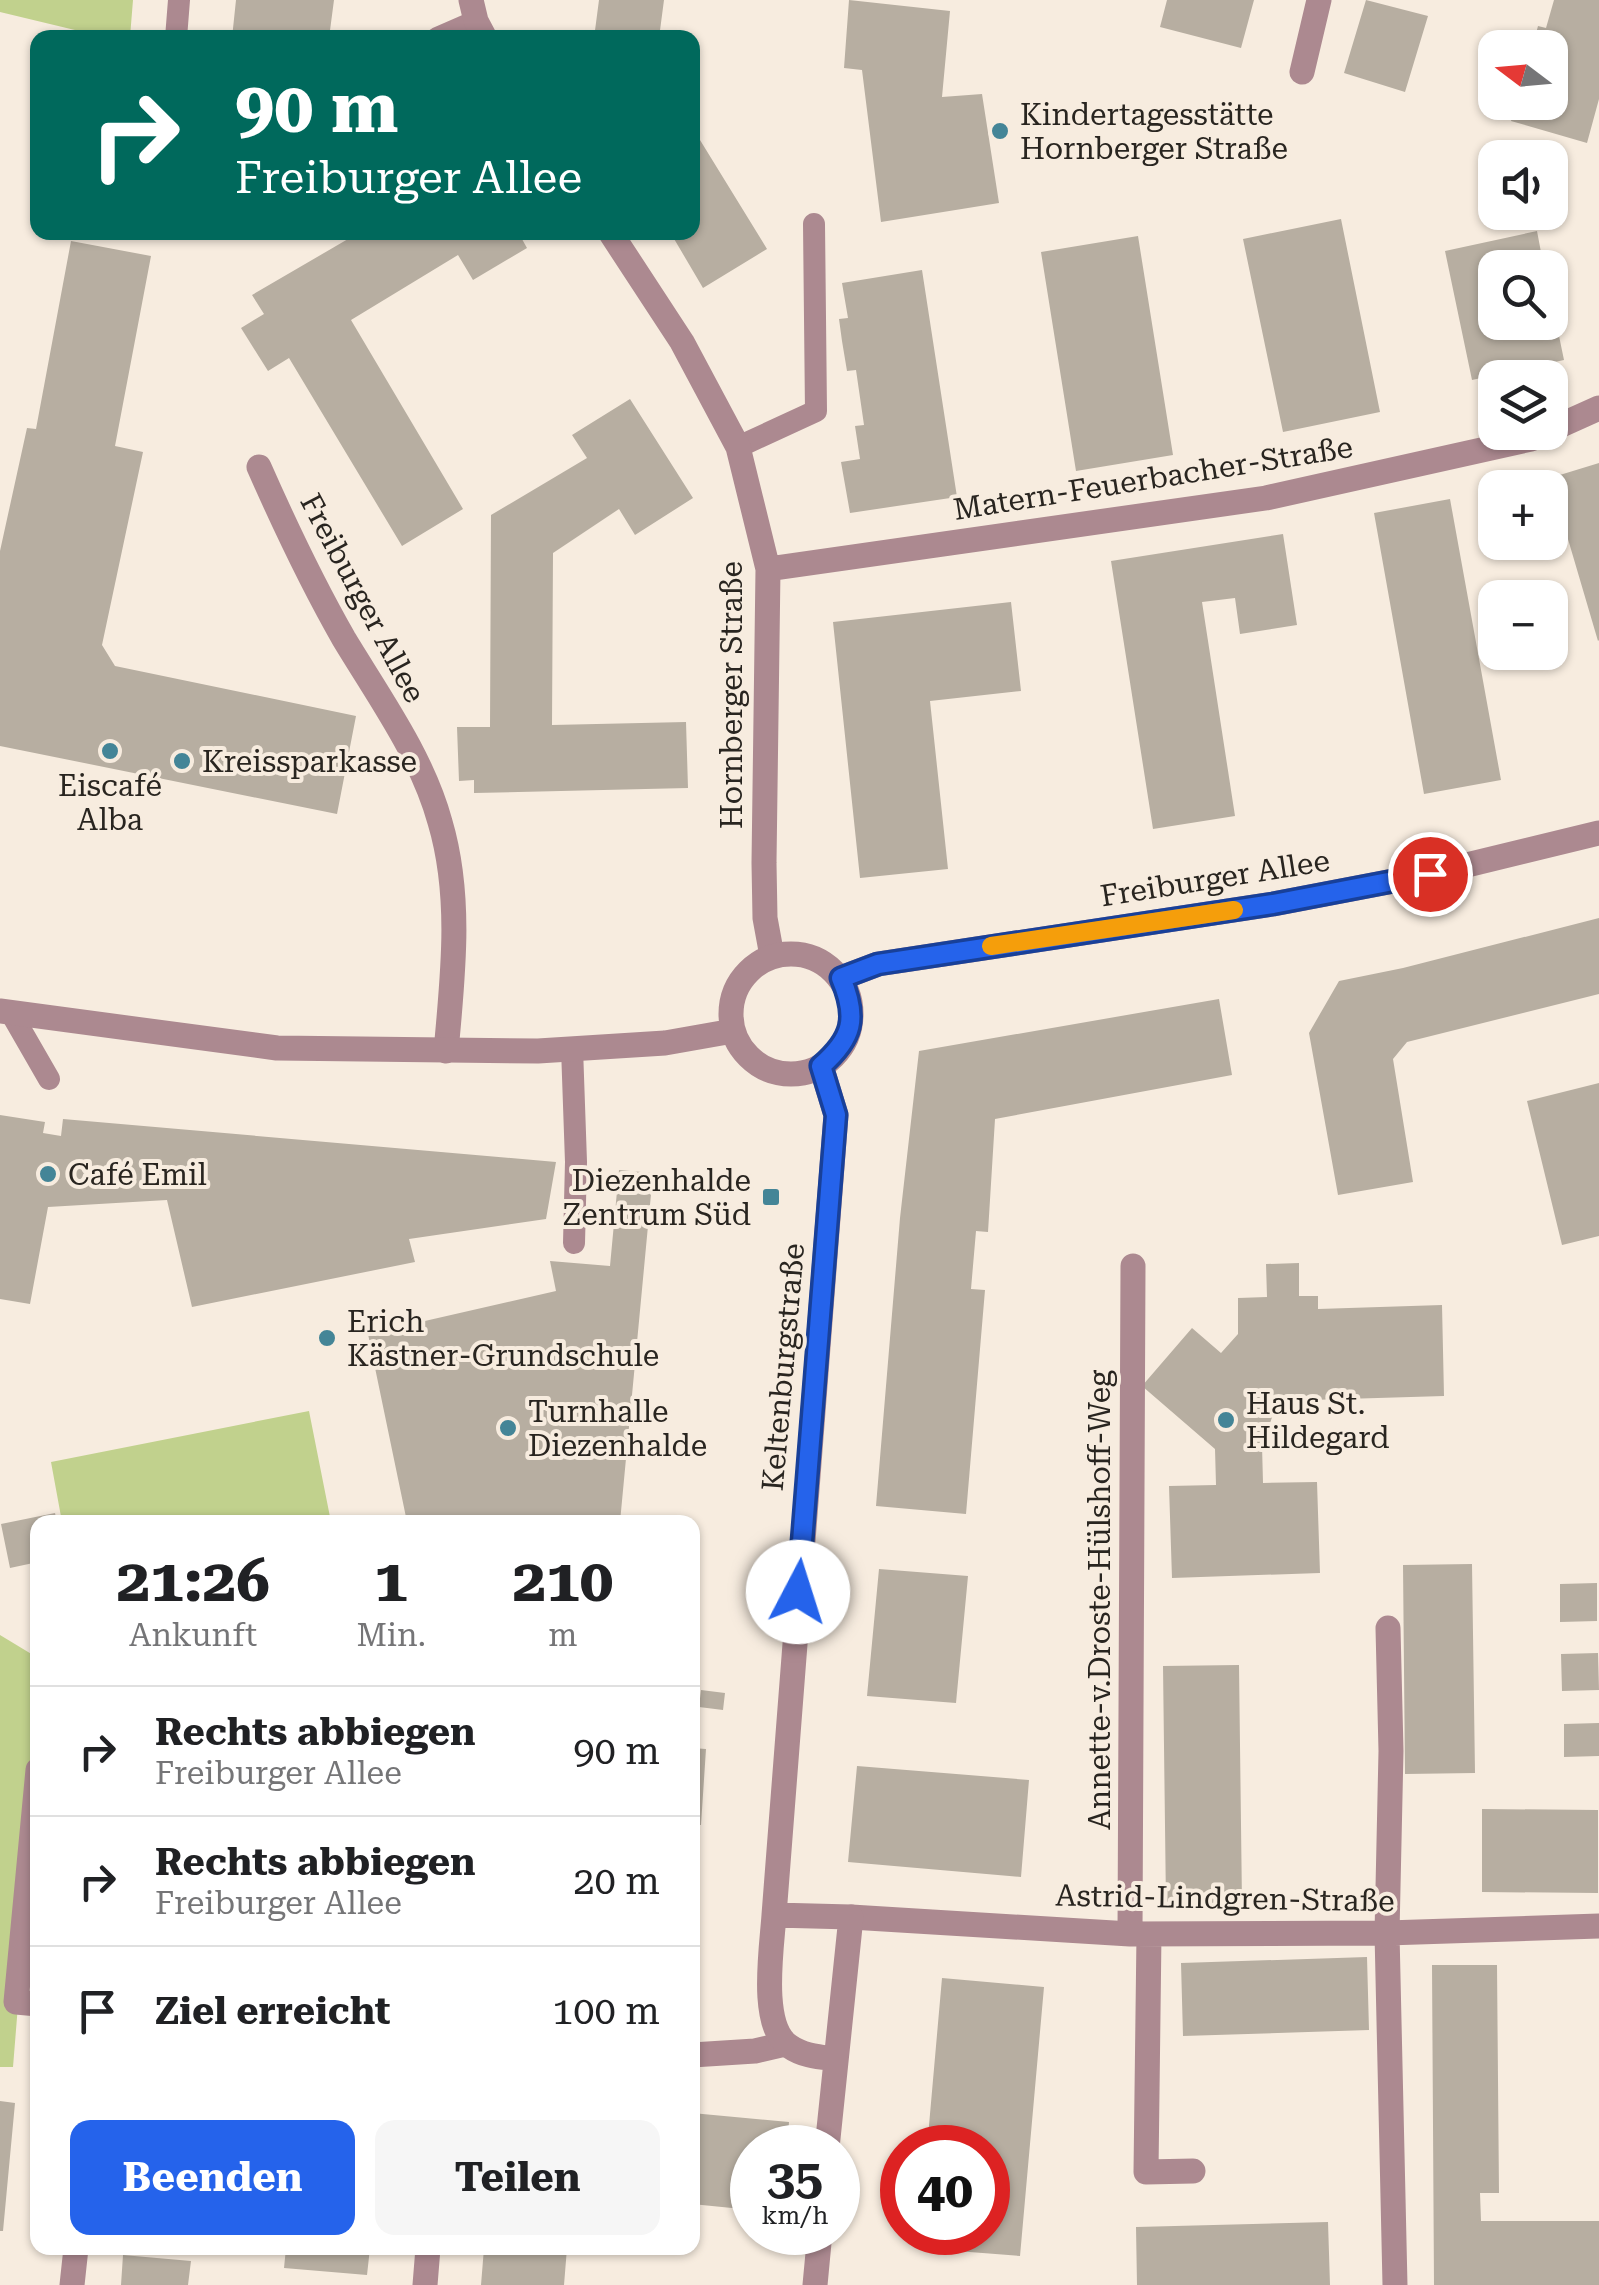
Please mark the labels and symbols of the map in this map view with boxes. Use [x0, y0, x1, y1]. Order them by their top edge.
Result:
north arrow [1478, 30, 1568, 120]
place label: Kindertagesstätte Hornberger Straße [1020, 97, 1288, 166]
marker: Kindertagesstätte Hornberger Straße [989, 120, 1011, 142]
street label: Matern-Feuerbacher-Straße [951, 429, 1355, 527]
street label: Freiburger Allee [293, 488, 433, 708]
street label: Hornberger Straße [714, 561, 749, 829]
marker: Eiscafé Alba [99, 740, 121, 762]
place label: Kreissparkasse [202, 744, 417, 779]
marker: Kreissparkasse [171, 750, 193, 772]
place label: Eiscafé Alba [58, 768, 162, 837]
pin [1388, 832, 1473, 917]
street label: Freiburger Allee [1098, 843, 1332, 913]
place label: Café Emil [68, 1157, 207, 1192]
marker: Café Emil [37, 1163, 59, 1185]
place label: Diezenhalde Zentrum Süd [562, 1163, 751, 1232]
marker: Diezenhalde Zentrum Süd [760, 1186, 782, 1208]
street label: Keltenburgstraße [755, 1242, 811, 1492]
place label: Erich Kästner-Grundschule [347, 1304, 659, 1373]
marker: Erich Kästner-Grundschule [316, 1327, 338, 1349]
street label: Annette-v.Droste-Hülshoff-Weg [1082, 1370, 1117, 1830]
place label: Haus St. Hildegard [1246, 1386, 1390, 1455]
place label: Turnhalle Diezenhalde [528, 1394, 707, 1463]
marker: Haus St. Hildegard [1215, 1409, 1237, 1431]
marker: Turnhalle Diezenhalde [497, 1417, 519, 1439]
position arrow [746, 1540, 850, 1644]
street label: Astrid-Lindgren-Straße [1055, 1878, 1395, 1918]
speed limit sign: 40 [880, 2125, 1010, 2255]

